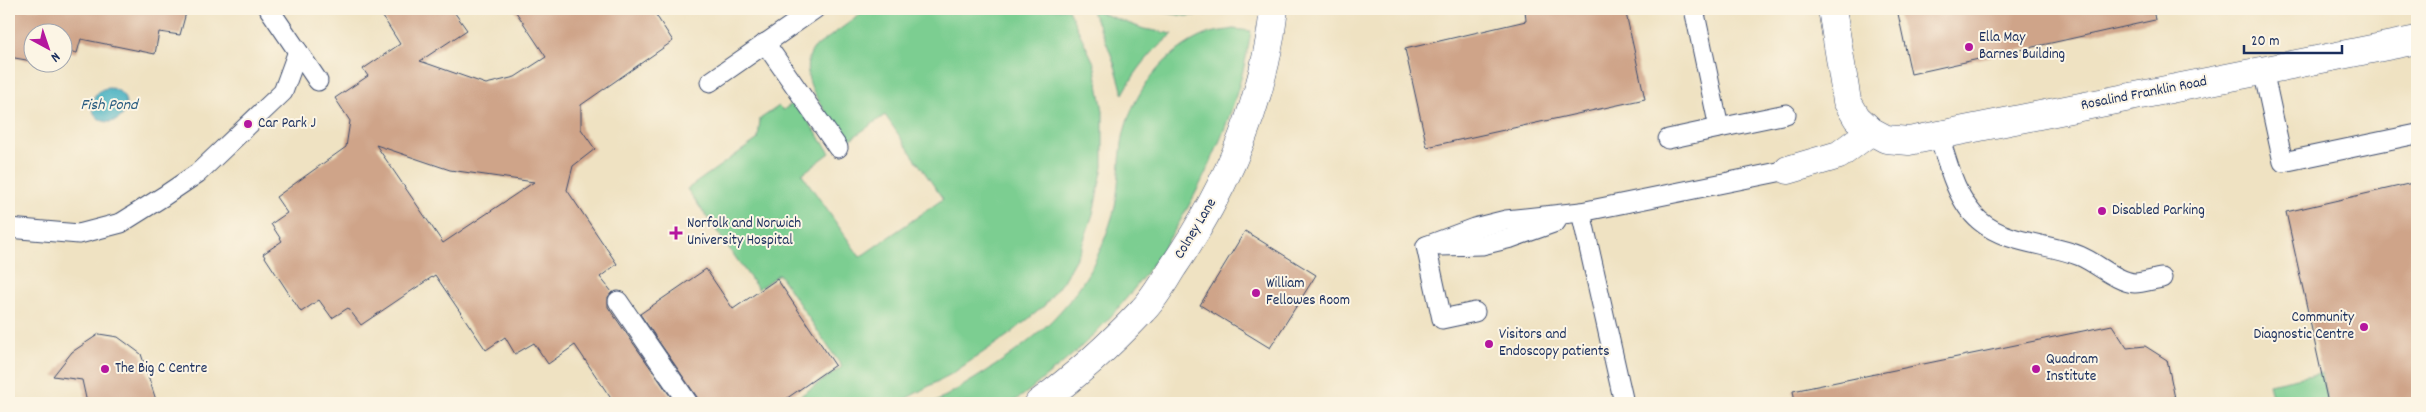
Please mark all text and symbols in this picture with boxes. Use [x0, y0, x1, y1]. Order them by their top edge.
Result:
north arrow [22, 22, 72, 72]
scale bar [2244, 22, 2341, 54]
place label: Ella May Barnes Building [1979, 27, 2065, 66]
text: 20 m [2251, 31, 2279, 53]
marker: Ella May Barnes Building [1963, 41, 1975, 53]
text: N [46, 47, 64, 66]
street label: Rosalind Franklin Road [2079, 71, 2209, 117]
water label: Fish Pond [80, 94, 140, 117]
place label: Car Park J [258, 113, 316, 135]
marker: Car Park J [242, 118, 254, 130]
street label: Colney Lane [1169, 194, 1223, 264]
place label: Disabled Parking [2112, 200, 2205, 222]
marker: Disabled Parking [2096, 205, 2108, 217]
place label: Norfolk and Norwich University Hospital [687, 213, 801, 252]
marker: Norfolk and Norwich University Hospital [669, 226, 683, 240]
place label: William Fellowes Room [1266, 273, 1350, 312]
marker: William Fellowes Room [1250, 287, 1262, 299]
place label: Community Diagnostic Centre [2254, 307, 2355, 346]
marker: Community Diagnostic Centre [2358, 321, 2370, 333]
place label: Visitors and Endoscopy patients [1499, 324, 1610, 363]
marker: Visitors and Endoscopy patients [1483, 338, 1495, 350]
place label: Quadram Institute [2046, 349, 2098, 388]
place label: The Big C Centre [115, 358, 208, 380]
marker: The Big C Centre [99, 363, 111, 375]
marker: Quadram Institute [2030, 363, 2042, 375]

